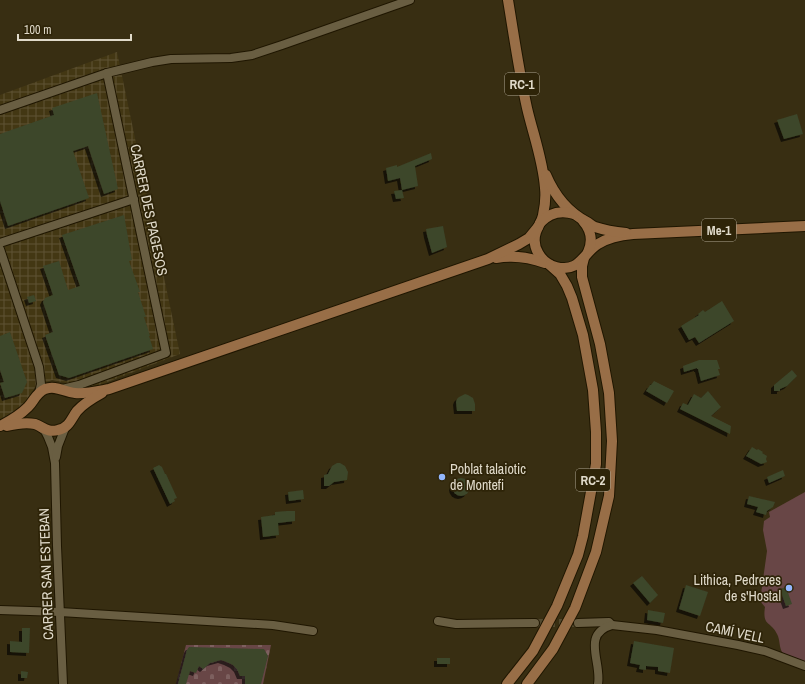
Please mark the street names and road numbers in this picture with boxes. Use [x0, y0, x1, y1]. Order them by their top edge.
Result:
road number: RC-1 [505, 73, 539, 95]
street label: CARRER DES PAGESOS [126, 143, 172, 278]
road number: Me-1 [702, 219, 736, 241]
road number: RC-2 [576, 469, 610, 491]
street label: CARRER SAN ESTEBAN [35, 508, 57, 640]
street label: CAMÍ VELL [704, 617, 767, 647]

